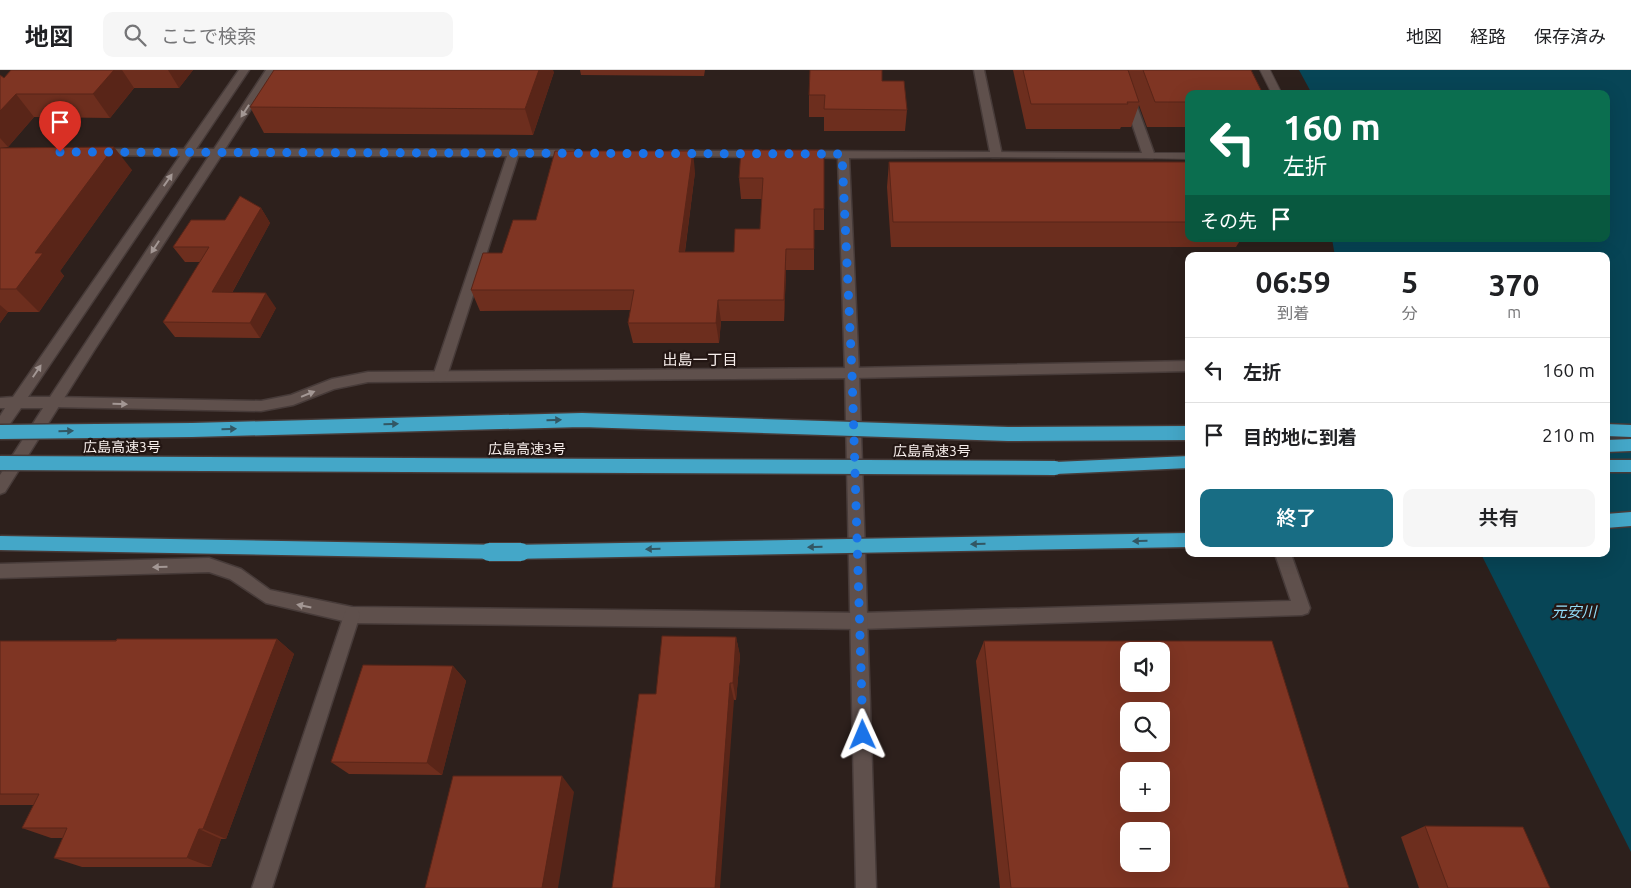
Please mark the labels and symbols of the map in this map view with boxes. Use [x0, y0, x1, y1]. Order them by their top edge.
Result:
pin [39, 101, 81, 152]
one-way arrow [240, 104, 249, 117]
one-way arrow [163, 173, 173, 187]
one-way arrow [151, 240, 160, 253]
district label: 出島一丁目 [662, 351, 738, 368]
one-way arrow [32, 365, 42, 378]
one-way arrow [301, 390, 316, 398]
one-way arrow [112, 400, 128, 408]
one-way arrow [546, 416, 562, 424]
one-way arrow [383, 420, 399, 428]
one-way arrow [221, 424, 237, 432]
one-way arrow [58, 427, 74, 435]
street label: 広島高速3号 [83, 439, 161, 455]
street label: 広島高速3号 [488, 441, 566, 457]
street label: 広島高速3号 [893, 443, 971, 459]
one-way arrow [1132, 537, 1148, 545]
one-way arrow [969, 540, 985, 548]
one-way arrow [807, 543, 823, 551]
one-way arrow [644, 545, 660, 553]
one-way arrow [152, 563, 168, 571]
one-way arrow [296, 602, 311, 610]
water label: 元安川 [1551, 603, 1598, 620]
position arrow [836, 708, 888, 760]

